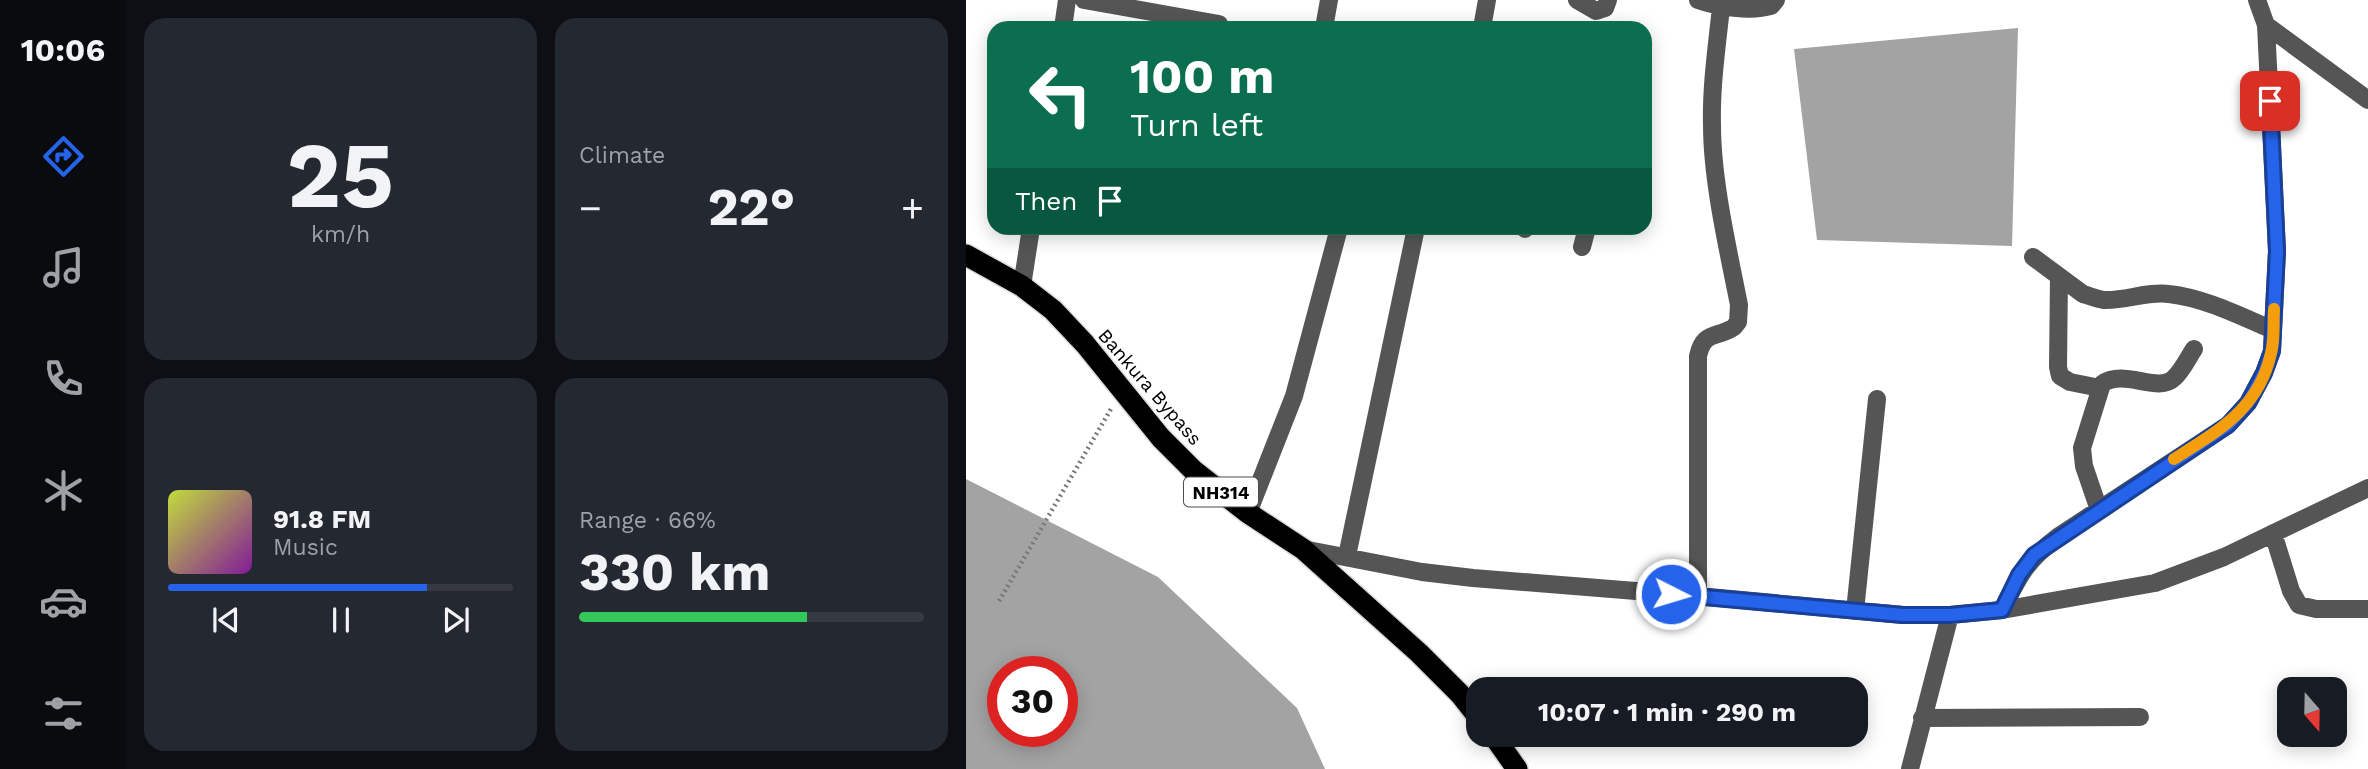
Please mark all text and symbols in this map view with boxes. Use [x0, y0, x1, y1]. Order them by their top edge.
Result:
text: 10:06 [21, 31, 105, 69]
text: 100 m [1130, 47, 1274, 105]
icon: left [1015, 49, 1106, 140]
pin [2240, 71, 2300, 131]
icon: arrive [2251, 82, 2289, 120]
text: Turn left [1130, 106, 1263, 144]
text: 25 [287, 122, 394, 229]
icon: directions [39, 132, 88, 181]
text: Climate [579, 142, 665, 169]
text: 22° [708, 177, 795, 238]
icon: arrive [1091, 182, 1129, 220]
text: − [579, 186, 602, 230]
text: + [901, 186, 924, 230]
text: Then [1015, 186, 1077, 216]
text: km/h [311, 221, 370, 248]
icon: music [39, 243, 88, 292]
street label: Bankura Bypass [1093, 324, 1207, 450]
icon: phone [39, 354, 88, 403]
icon: climate [39, 466, 88, 515]
road number: NH314 [1184, 478, 1258, 506]
text: 91.8 FM [273, 504, 371, 534]
text: Range · 66% [579, 507, 716, 534]
text: Music [273, 534, 338, 561]
text: 330 km [579, 542, 770, 603]
position arrow [1634, 557, 1708, 631]
icon: car [39, 577, 88, 626]
icon: previous [207, 601, 245, 639]
icon: pause [322, 601, 360, 639]
icon: next [437, 601, 475, 639]
speed limit sign: 30 [987, 656, 1078, 747]
north arrow [2277, 677, 2347, 747]
map controls [2277, 677, 2347, 747]
icon: filters [39, 689, 88, 738]
text: 10:07 · 1 min · 290 m [1538, 697, 1796, 727]

